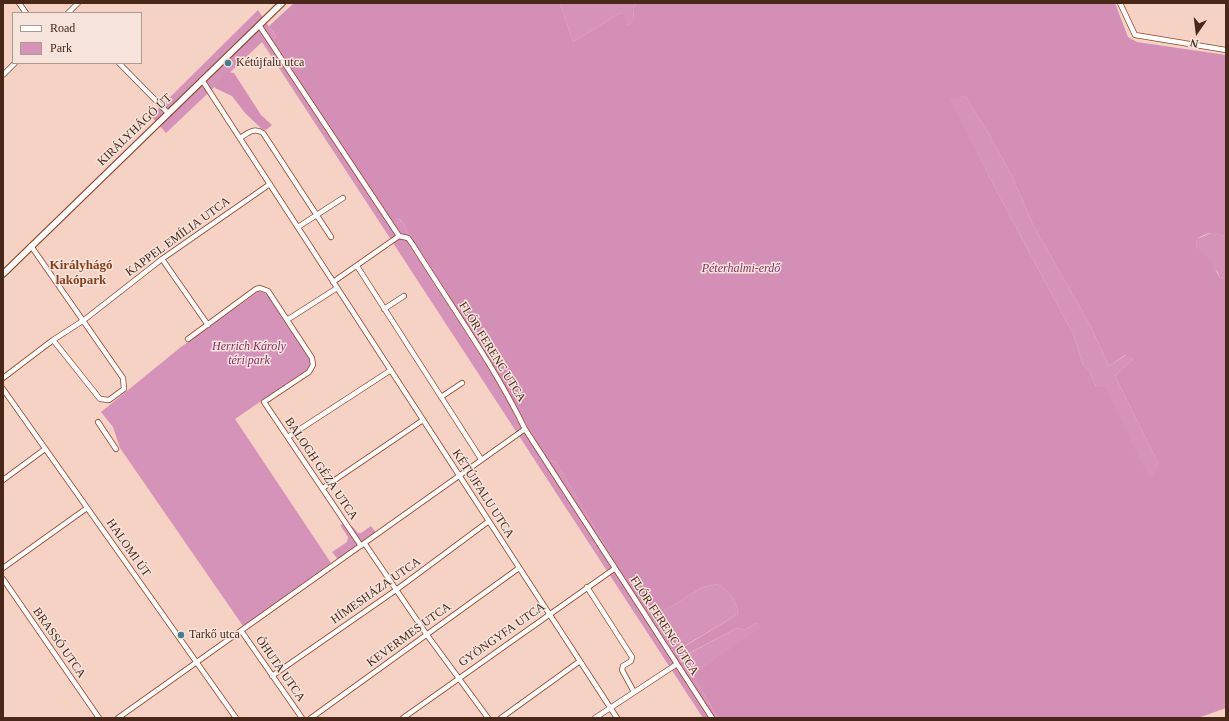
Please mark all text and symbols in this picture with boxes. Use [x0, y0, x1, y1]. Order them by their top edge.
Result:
legend [12, 12, 142, 64]
north arrow [1177, 12, 1217, 52]
text: Road [50, 21, 75, 35]
text: N [1189, 37, 1199, 50]
text: Park [50, 41, 72, 55]
place label: Kétújfalu utca [236, 56, 304, 70]
marker: Kétújfalu utca [223, 58, 233, 68]
street label: KIRÁLYHÁGÓ ÚT [95, 91, 175, 169]
street label: KAPPEL EMÍLIA UTCA [123, 194, 233, 280]
district label: Királyhágó lakópark [50, 258, 112, 289]
park label: Péterhalmi-erdő [702, 262, 780, 276]
street label: FLÓR FERENC UTCA [455, 299, 529, 405]
park label: Herrich Károly téri park [212, 340, 286, 368]
street label: BALOGH GÉZA UTCA [281, 415, 361, 523]
street label: KÉTÚJFALU UTCA [449, 447, 517, 541]
street label: HALOMI ÚT [103, 516, 153, 580]
street label: HÍMESHÁZA UTCA [328, 555, 424, 627]
street label: FLÓR FERENC UTCA [627, 574, 701, 678]
street label: KEVERMES UTCA [364, 600, 454, 670]
street label: GYÖNGYFA UTCA [456, 600, 548, 670]
street label: BRASSÓ UTCA [29, 605, 89, 681]
place label: Tarkő utca [189, 628, 240, 642]
marker: Tarkő utca [176, 630, 186, 640]
street label: ÓHUTA UTCA [252, 633, 308, 705]

